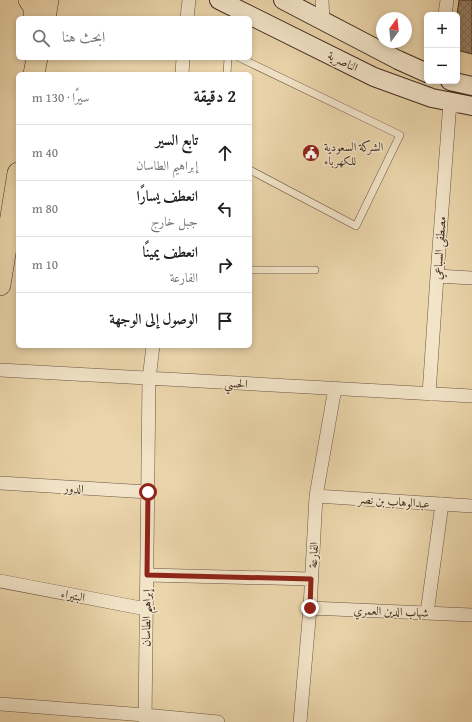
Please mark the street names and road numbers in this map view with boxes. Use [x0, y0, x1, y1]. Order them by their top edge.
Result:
street label: الناصرية [325, 46, 361, 76]
street label: مصطفى السباعي [428, 216, 452, 280]
street label: الحسي [224, 374, 249, 395]
street label: الدور [63, 479, 85, 497]
street label: عبدالوهاب بن نصر [356, 490, 431, 512]
street label: الفارعة [304, 541, 322, 568]
street label: البتيراء [59, 584, 87, 606]
street label: إبراهيم الطاسان [137, 588, 159, 647]
street label: شهاب الدين العمري [353, 601, 429, 623]

